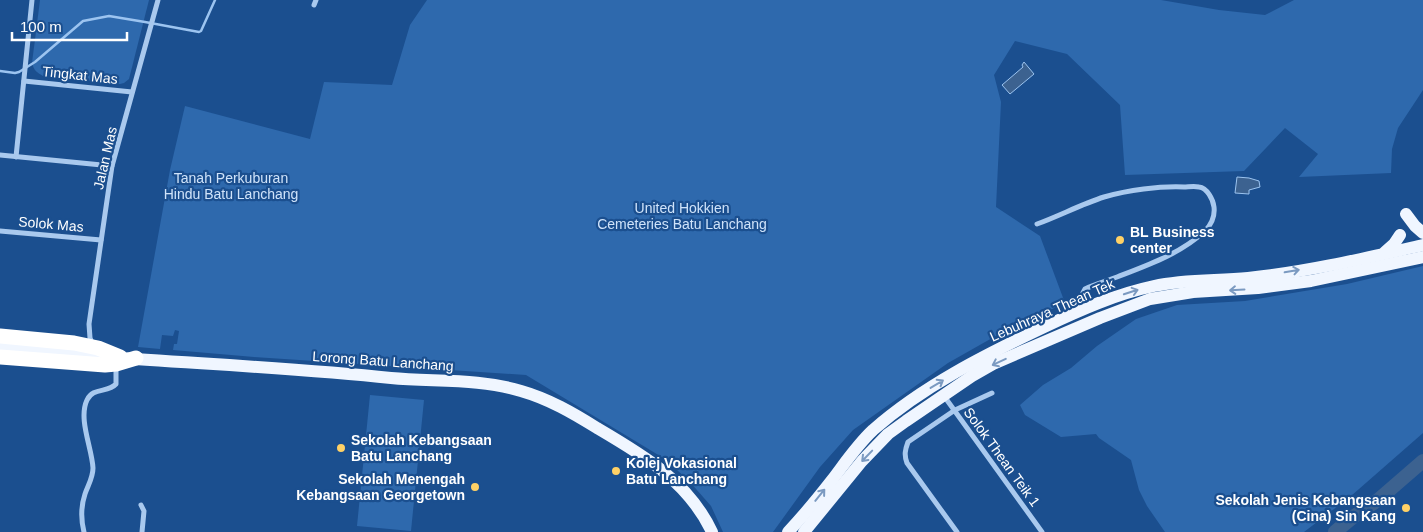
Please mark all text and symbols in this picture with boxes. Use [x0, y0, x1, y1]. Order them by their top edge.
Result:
scale bar [12, 10, 128, 42]
text: 100 m [20, 18, 62, 35]
street label: Tingkat Mas [42, 63, 118, 87]
street label: Jalan Mas [90, 125, 120, 191]
park label: Tanah Perkuburan Hindu Batu Lanchang [164, 170, 298, 202]
park label: United Hokkien Cemeteries Batu Lanchang [597, 200, 767, 232]
street label: Solok Mas [18, 213, 84, 235]
place label: BL Business center [1130, 224, 1215, 256]
marker: BL Business center [1114, 234, 1126, 246]
one-way arrow [1284, 266, 1300, 276]
street label: Lebuhraya Thean Tek [987, 275, 1118, 345]
one-way arrow [1230, 285, 1246, 294]
one-way arrow [1123, 286, 1139, 296]
street label: Lorong Batu Lanchang [312, 348, 454, 374]
one-way arrow [991, 357, 1006, 367]
one-way arrow [930, 379, 944, 389]
street label: Solok Thean Teik 1 [961, 404, 1043, 510]
place label: Sekolah Kebangsaan Batu Lanchang [351, 432, 492, 464]
marker: Sekolah Kebangsaan Batu Lanchang [335, 442, 347, 454]
one-way arrow [861, 449, 873, 462]
place label: Kolej Vokasional Batu Lanchang [626, 455, 737, 487]
marker: Kolej Vokasional Batu Lanchang [610, 465, 622, 477]
place label: Sekolah Menengah Kebangsaan Georgetown [296, 471, 465, 503]
marker: Sekolah Menengah Kebangsaan Georgetown [469, 481, 481, 493]
one-way arrow [815, 488, 825, 502]
place label: Sekolah Jenis Kebangsaan (Cina) Sin Kang [1215, 492, 1396, 524]
marker: Sekolah Jenis Kebangsaan (Cina) Sin Kang [1400, 502, 1412, 514]

